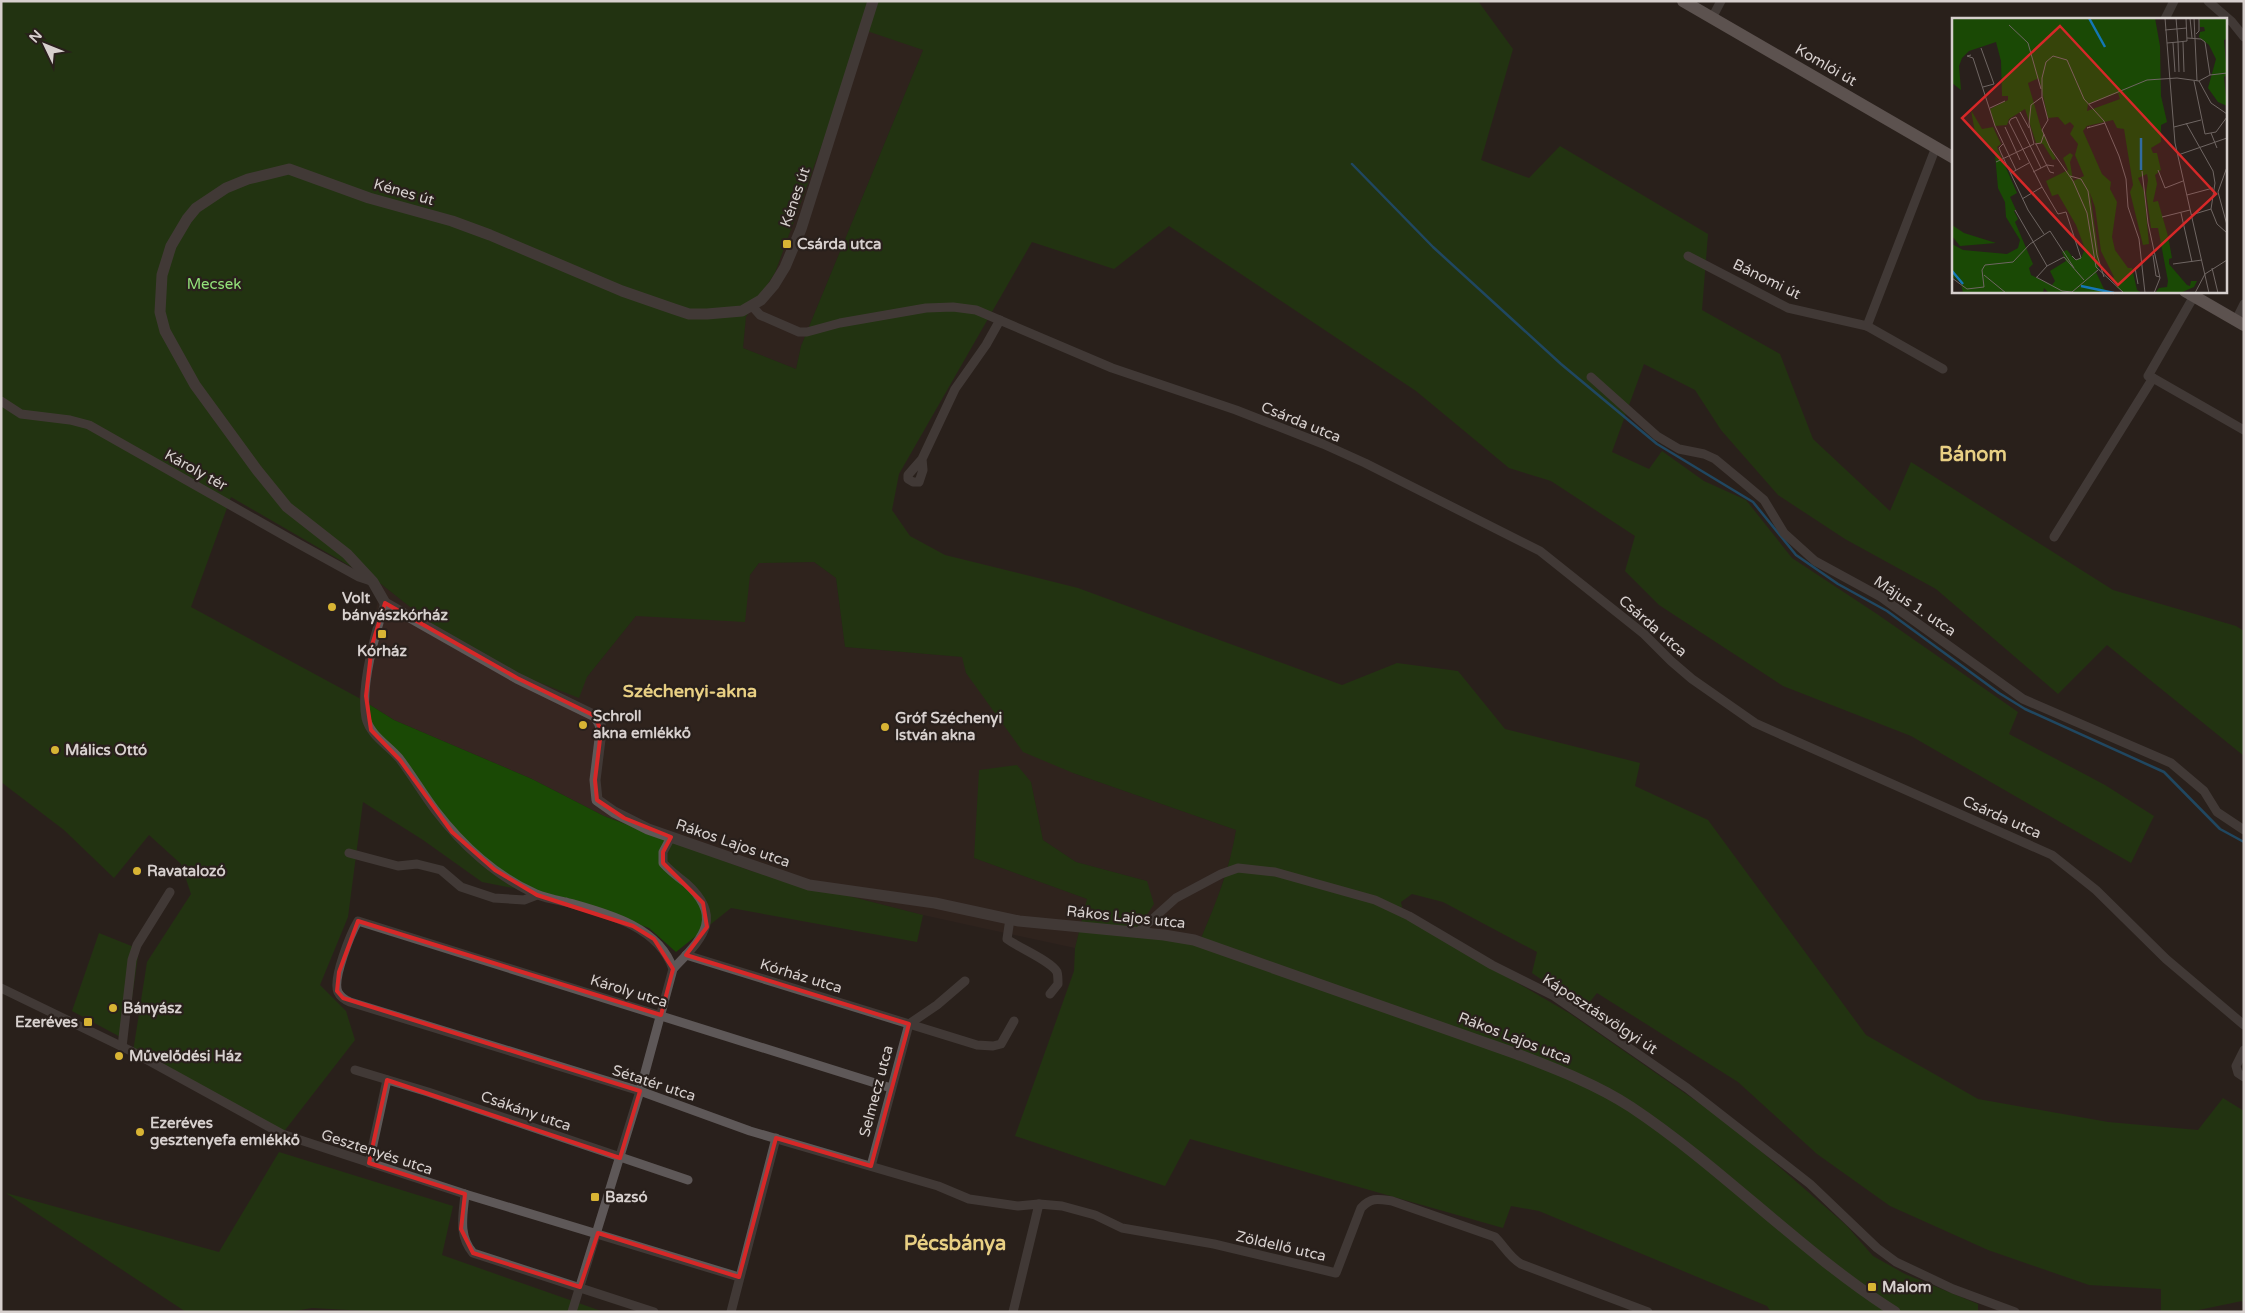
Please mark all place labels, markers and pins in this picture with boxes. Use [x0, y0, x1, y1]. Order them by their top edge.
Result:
place label: Csárda utca [797, 235, 881, 253]
marker: Csárda utca [781, 238, 793, 250]
place label: Volt bányászkórház [342, 589, 448, 625]
marker: Volt bányászkórház [326, 601, 338, 613]
marker: Kórház [376, 628, 388, 640]
place label: Kórház [357, 642, 408, 660]
place label: Schroll akna emlékkő [593, 707, 691, 742]
place label: Gróf Széchenyi István akna [895, 709, 1002, 744]
marker: Schroll akna emlékkő [577, 719, 589, 731]
marker: Gróf Széchenyi István akna [879, 721, 891, 733]
place label: Málics Ottó [65, 741, 147, 759]
marker: Málics Ottó [49, 744, 61, 756]
place label: Ravatalozó [147, 862, 226, 880]
marker: Ravatalozó [131, 865, 143, 877]
place label: Bányász [123, 999, 182, 1018]
marker: Bányász [107, 1002, 119, 1014]
place label: Ezeréves [15, 1013, 78, 1031]
marker: Ezeréves [82, 1016, 94, 1028]
place label: Művelődési Ház [129, 1047, 242, 1065]
marker: Művelődési Ház [113, 1050, 125, 1062]
place label: Ezeréves gesztenyefa emlékkő [150, 1114, 300, 1150]
marker: Ezeréves gesztenyefa emlékkő [134, 1126, 146, 1138]
place label: Bazsó [605, 1188, 648, 1206]
marker: Bazsó [589, 1191, 601, 1203]
place label: Malom [1882, 1278, 1932, 1296]
marker: Malom [1866, 1281, 1878, 1293]

